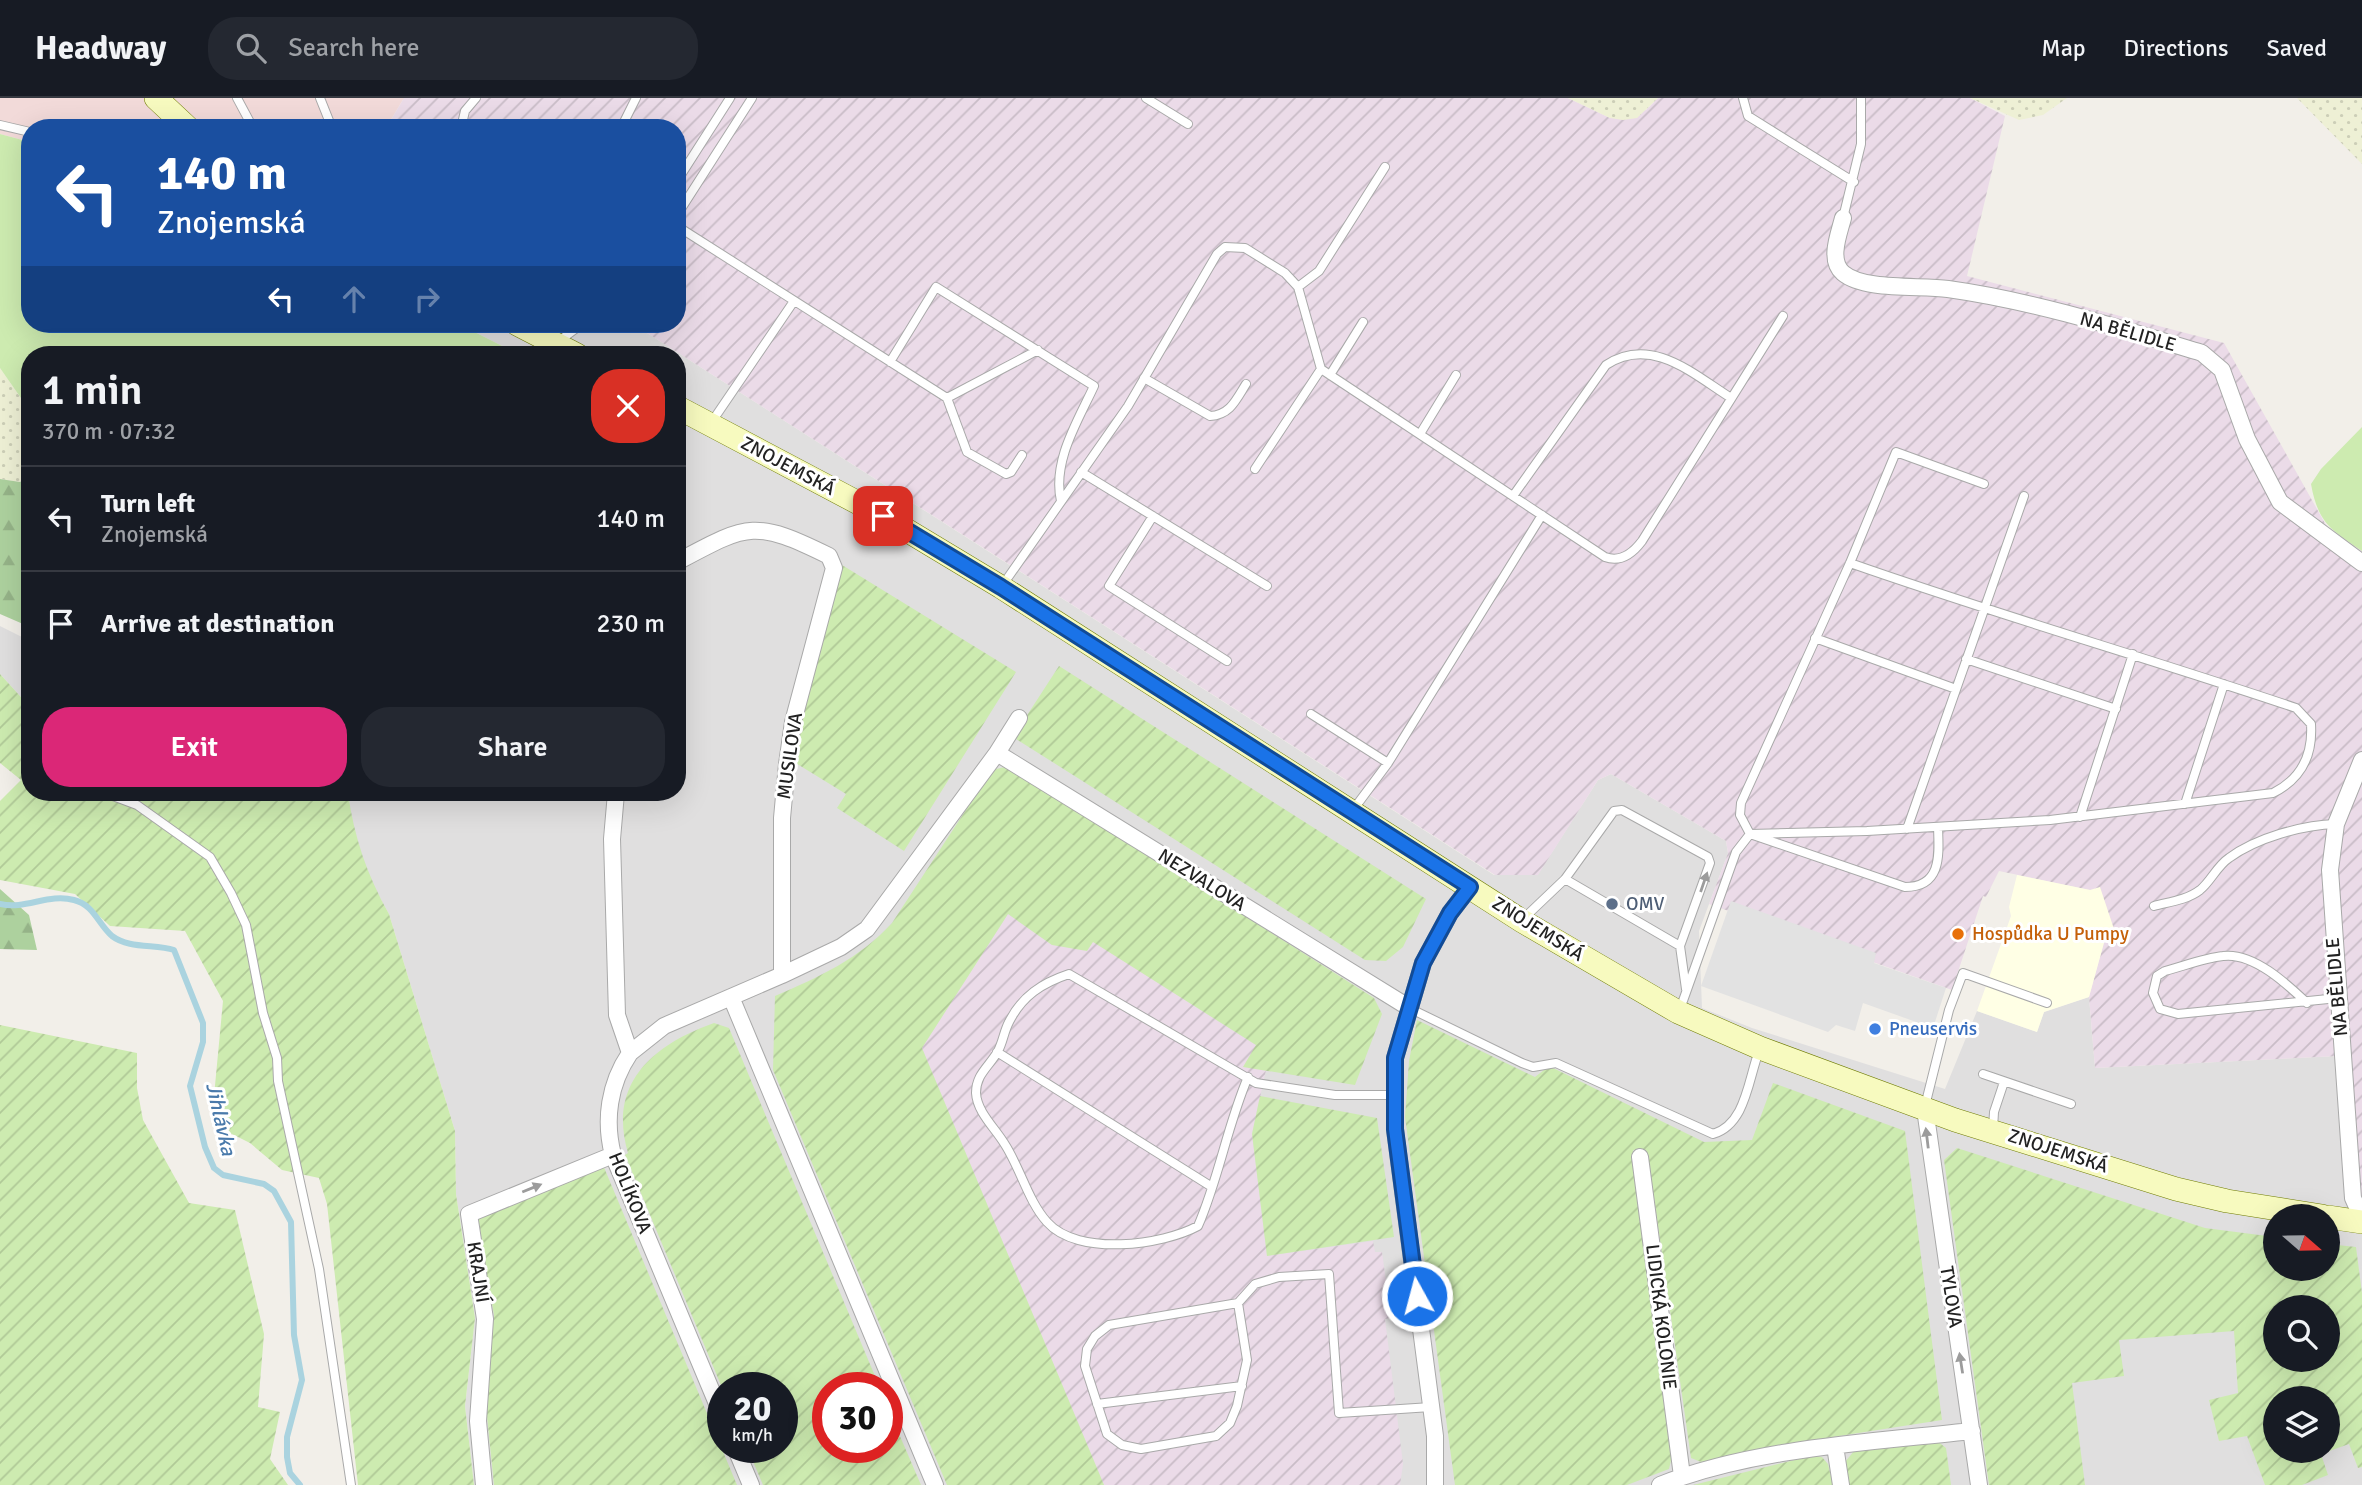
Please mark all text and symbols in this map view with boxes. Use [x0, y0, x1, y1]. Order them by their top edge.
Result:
search box [208, 17, 698, 80]
text: Headway [35, 28, 166, 69]
icon: search [232, 29, 270, 67]
text: Search here [288, 32, 419, 64]
text: Map [2041, 33, 2086, 63]
text: Directions [2124, 33, 2229, 63]
text: Saved [2267, 33, 2327, 63]
text: 140 m [157, 143, 287, 203]
icon: left [42, 147, 133, 238]
text: Znojemská [157, 203, 306, 242]
icon: left [262, 280, 300, 318]
icon: ahead [335, 280, 373, 318]
icon: right [408, 280, 446, 318]
street label: NA BĚLIDLE [2077, 307, 2179, 357]
text: 1 min [42, 365, 143, 416]
button: close [591, 369, 665, 443]
text: 370 m · 07:32 [42, 417, 176, 446]
street label: ZNOJEMSKÁ [737, 431, 840, 501]
pin [853, 486, 913, 546]
text: Turn left [101, 488, 195, 520]
icon: arrive [864, 497, 902, 535]
icon: left [42, 500, 80, 538]
text: 140 m [596, 503, 665, 535]
text: Znojemská [101, 520, 208, 549]
icon: arrive [42, 605, 80, 643]
text: Arrive at destination [101, 608, 334, 640]
text: 230 m [596, 608, 665, 640]
button: Exit [42, 707, 347, 787]
button: Share [361, 707, 665, 787]
street label: MUSILOVA [772, 711, 808, 801]
street label: NEZVALOVA [1154, 844, 1251, 917]
one-way arrow [1699, 871, 1710, 892]
street label: ZNOJEMSKÁ [1488, 891, 1589, 967]
place label: OMV [1626, 892, 1664, 916]
marker: OMV [1604, 896, 1620, 912]
place label: Hospůdka U Pumpy [1972, 922, 2129, 946]
marker: Hospůdka U Pumpy [1950, 926, 1966, 942]
street label: NA BĚLIDLE [2321, 937, 2353, 1037]
place label: Pneuservis [1889, 1017, 1977, 1041]
marker: Pneuservis [1867, 1021, 1883, 1037]
water label: Jihlávka [200, 1080, 242, 1159]
street label: ZNOJEMSKÁ [2005, 1124, 2111, 1179]
one-way arrow [1922, 1127, 1933, 1149]
street label: HOLÍKOVA [603, 1149, 657, 1238]
one-way arrow [522, 1183, 543, 1194]
north arrow [2263, 1204, 2340, 1281]
map controls [2263, 1204, 2340, 1463]
street label: KRAJNÍ [461, 1240, 495, 1305]
street label: LIDICKÁ KOLONIE [1640, 1243, 1682, 1391]
position arrow [1380, 1259, 1454, 1333]
street label: TYLOVA [1934, 1264, 1968, 1330]
button: search [2263, 1295, 2340, 1372]
one-way arrow [1956, 1352, 1967, 1374]
speed limit sign: 30 [812, 1372, 903, 1463]
button: layers [2263, 1386, 2340, 1463]
text: 20 [734, 1387, 771, 1430]
text: km/h [732, 1424, 773, 1446]

